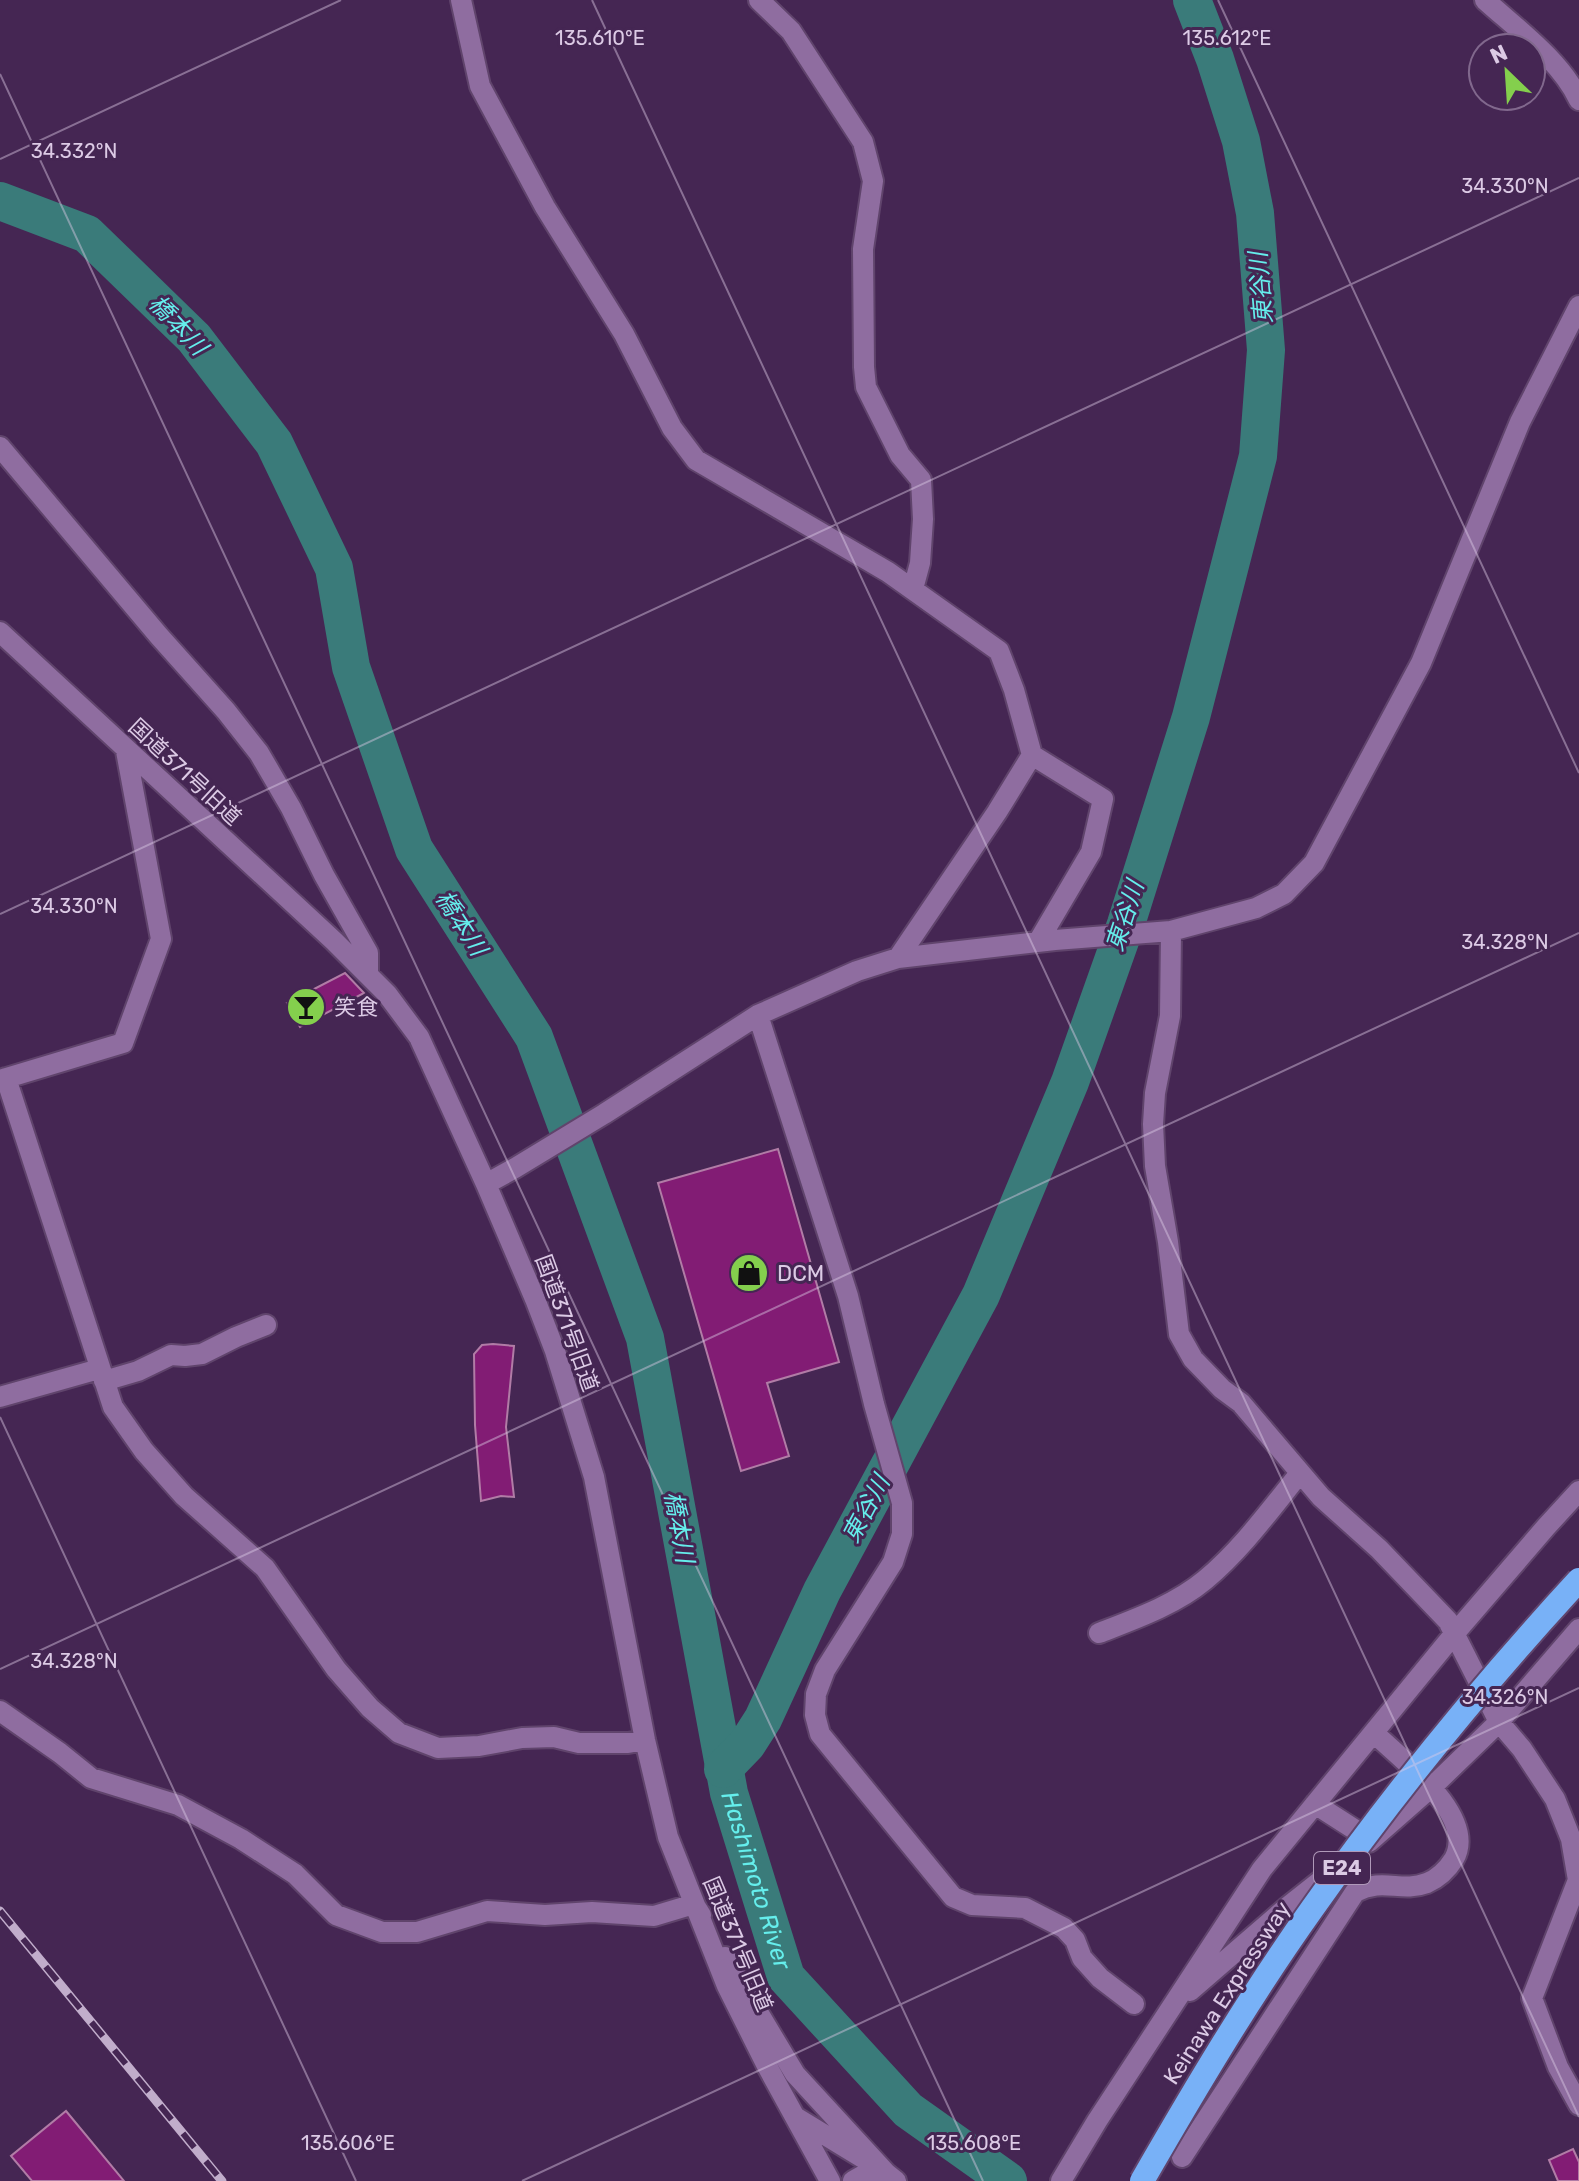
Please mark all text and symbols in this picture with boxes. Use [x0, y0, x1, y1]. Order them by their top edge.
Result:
text: 135.610°E [555, 26, 645, 50]
text: 135.612°E [1183, 26, 1271, 50]
north arrow [1467, 32, 1547, 112]
text: N [1486, 39, 1512, 70]
text: 34.332°N [31, 139, 117, 163]
text: 34.330°N [1461, 174, 1549, 198]
water label: 東谷川 [1244, 248, 1278, 325]
water label: 橋本川 [143, 289, 215, 363]
street label: 国道371号旧道 [123, 713, 247, 831]
water label: 東谷川 [1101, 875, 1150, 955]
water label: 橋本川 [430, 885, 494, 963]
text: 34.330°N [30, 894, 118, 918]
text: 34.328°N [1461, 930, 1549, 954]
bar icon: 笑食 [285, 986, 327, 1028]
place label: 笑食 [334, 994, 378, 1021]
street label: 国道371号旧道 [530, 1251, 604, 1395]
shop icon: DCM [728, 1252, 770, 1294]
place label: DCM [777, 1260, 824, 1287]
water label: 東谷川 [837, 1468, 897, 1547]
water label: 橋本川 [659, 1489, 700, 1568]
text: 34.328°N [30, 1649, 118, 1673]
text: 34.326°N [1462, 1685, 1548, 1709]
water label: Hashimoto River [715, 1788, 797, 1974]
road number: E24 [1314, 1852, 1370, 1884]
street label: 国道371号旧道 [697, 1872, 779, 2016]
street label: Keinawa Expressway [1158, 1896, 1296, 2090]
text: 135.606°E [301, 2131, 395, 2155]
text: 135.608°E [927, 2131, 1021, 2155]

